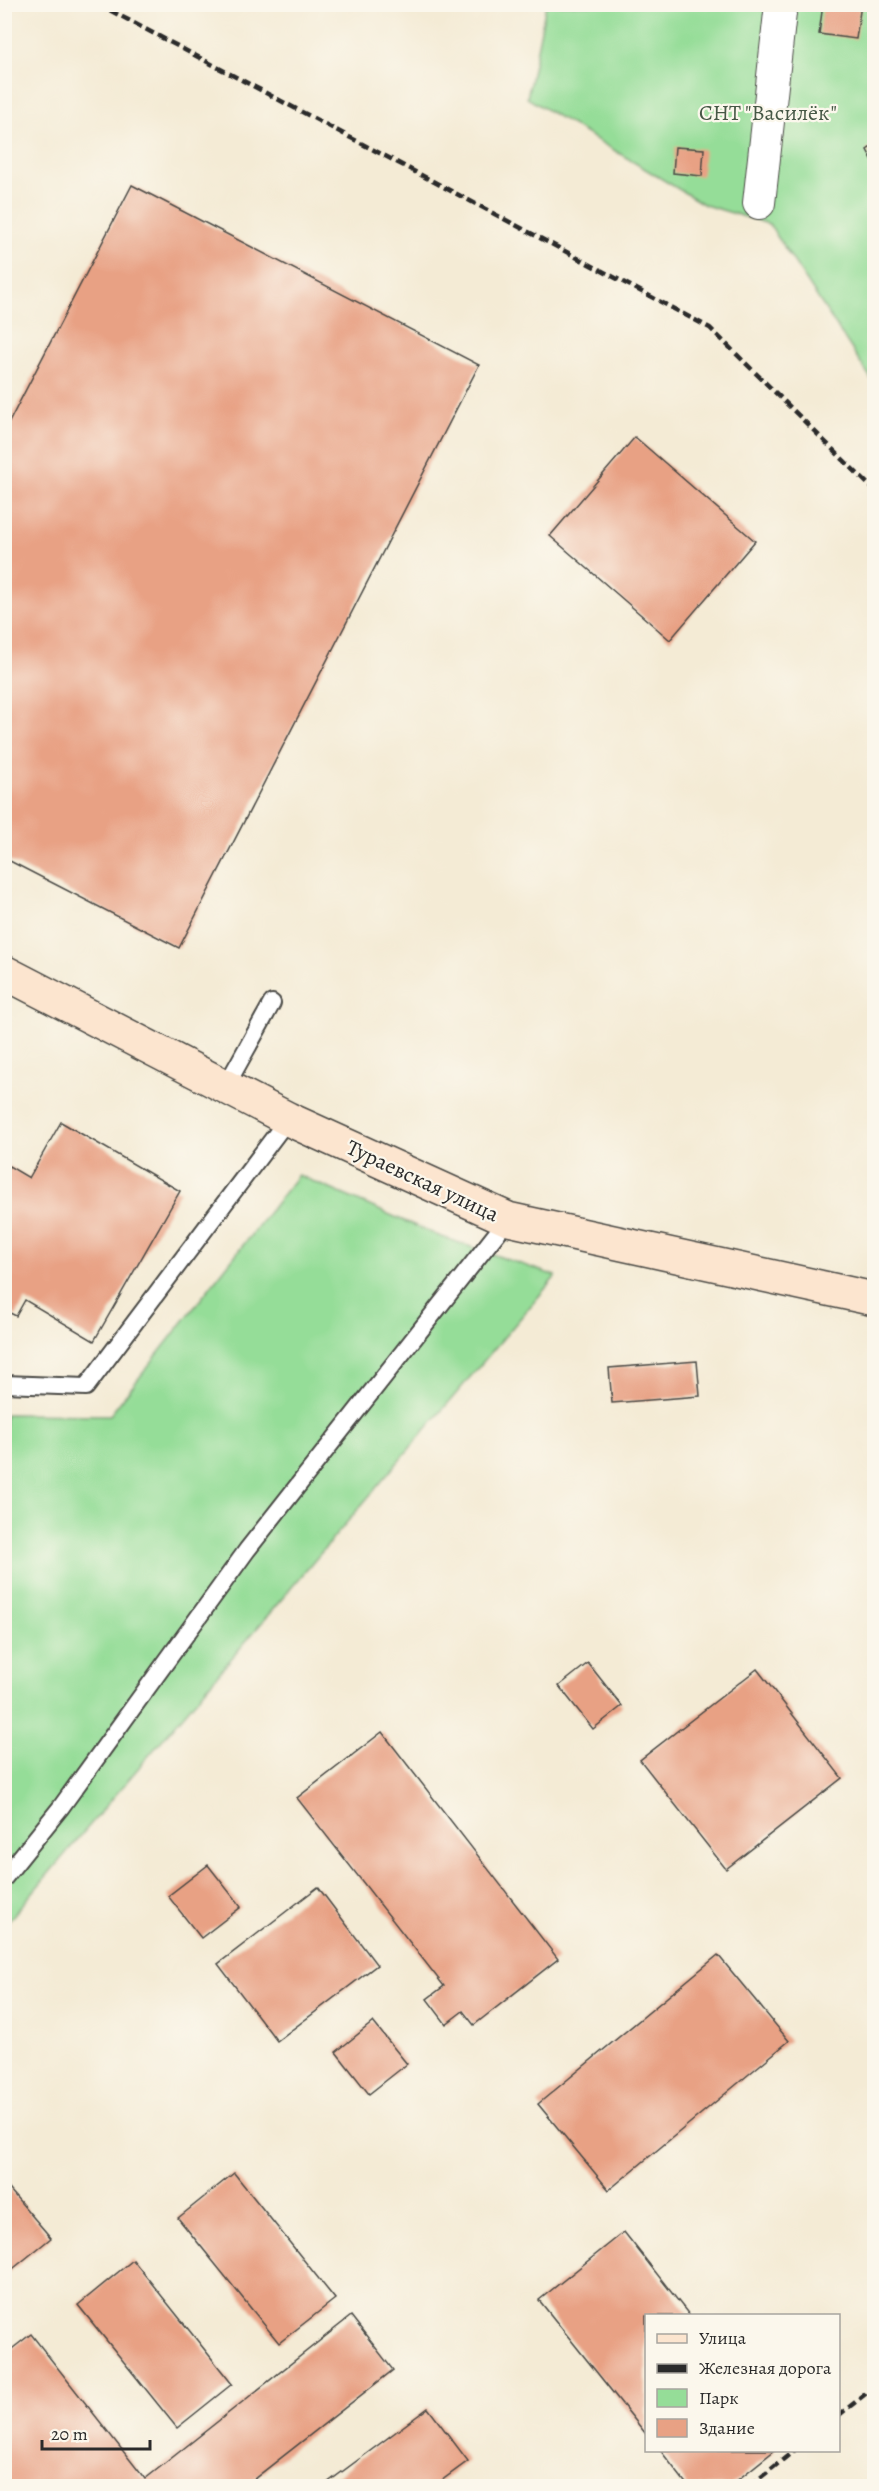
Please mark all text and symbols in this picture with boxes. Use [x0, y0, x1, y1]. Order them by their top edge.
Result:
park label: СНТ "Василёк" [699, 98, 837, 128]
street label: Тураевская улица [342, 1132, 504, 1230]
legend [645, 2314, 840, 2452]
text: Улица [699, 2326, 747, 2350]
text: Железная дорога [699, 2356, 832, 2380]
text: Парк [699, 2386, 739, 2410]
scale bar [42, 2413, 150, 2451]
text: Здание [699, 2416, 755, 2440]
text: 20 m [51, 2422, 88, 2446]

